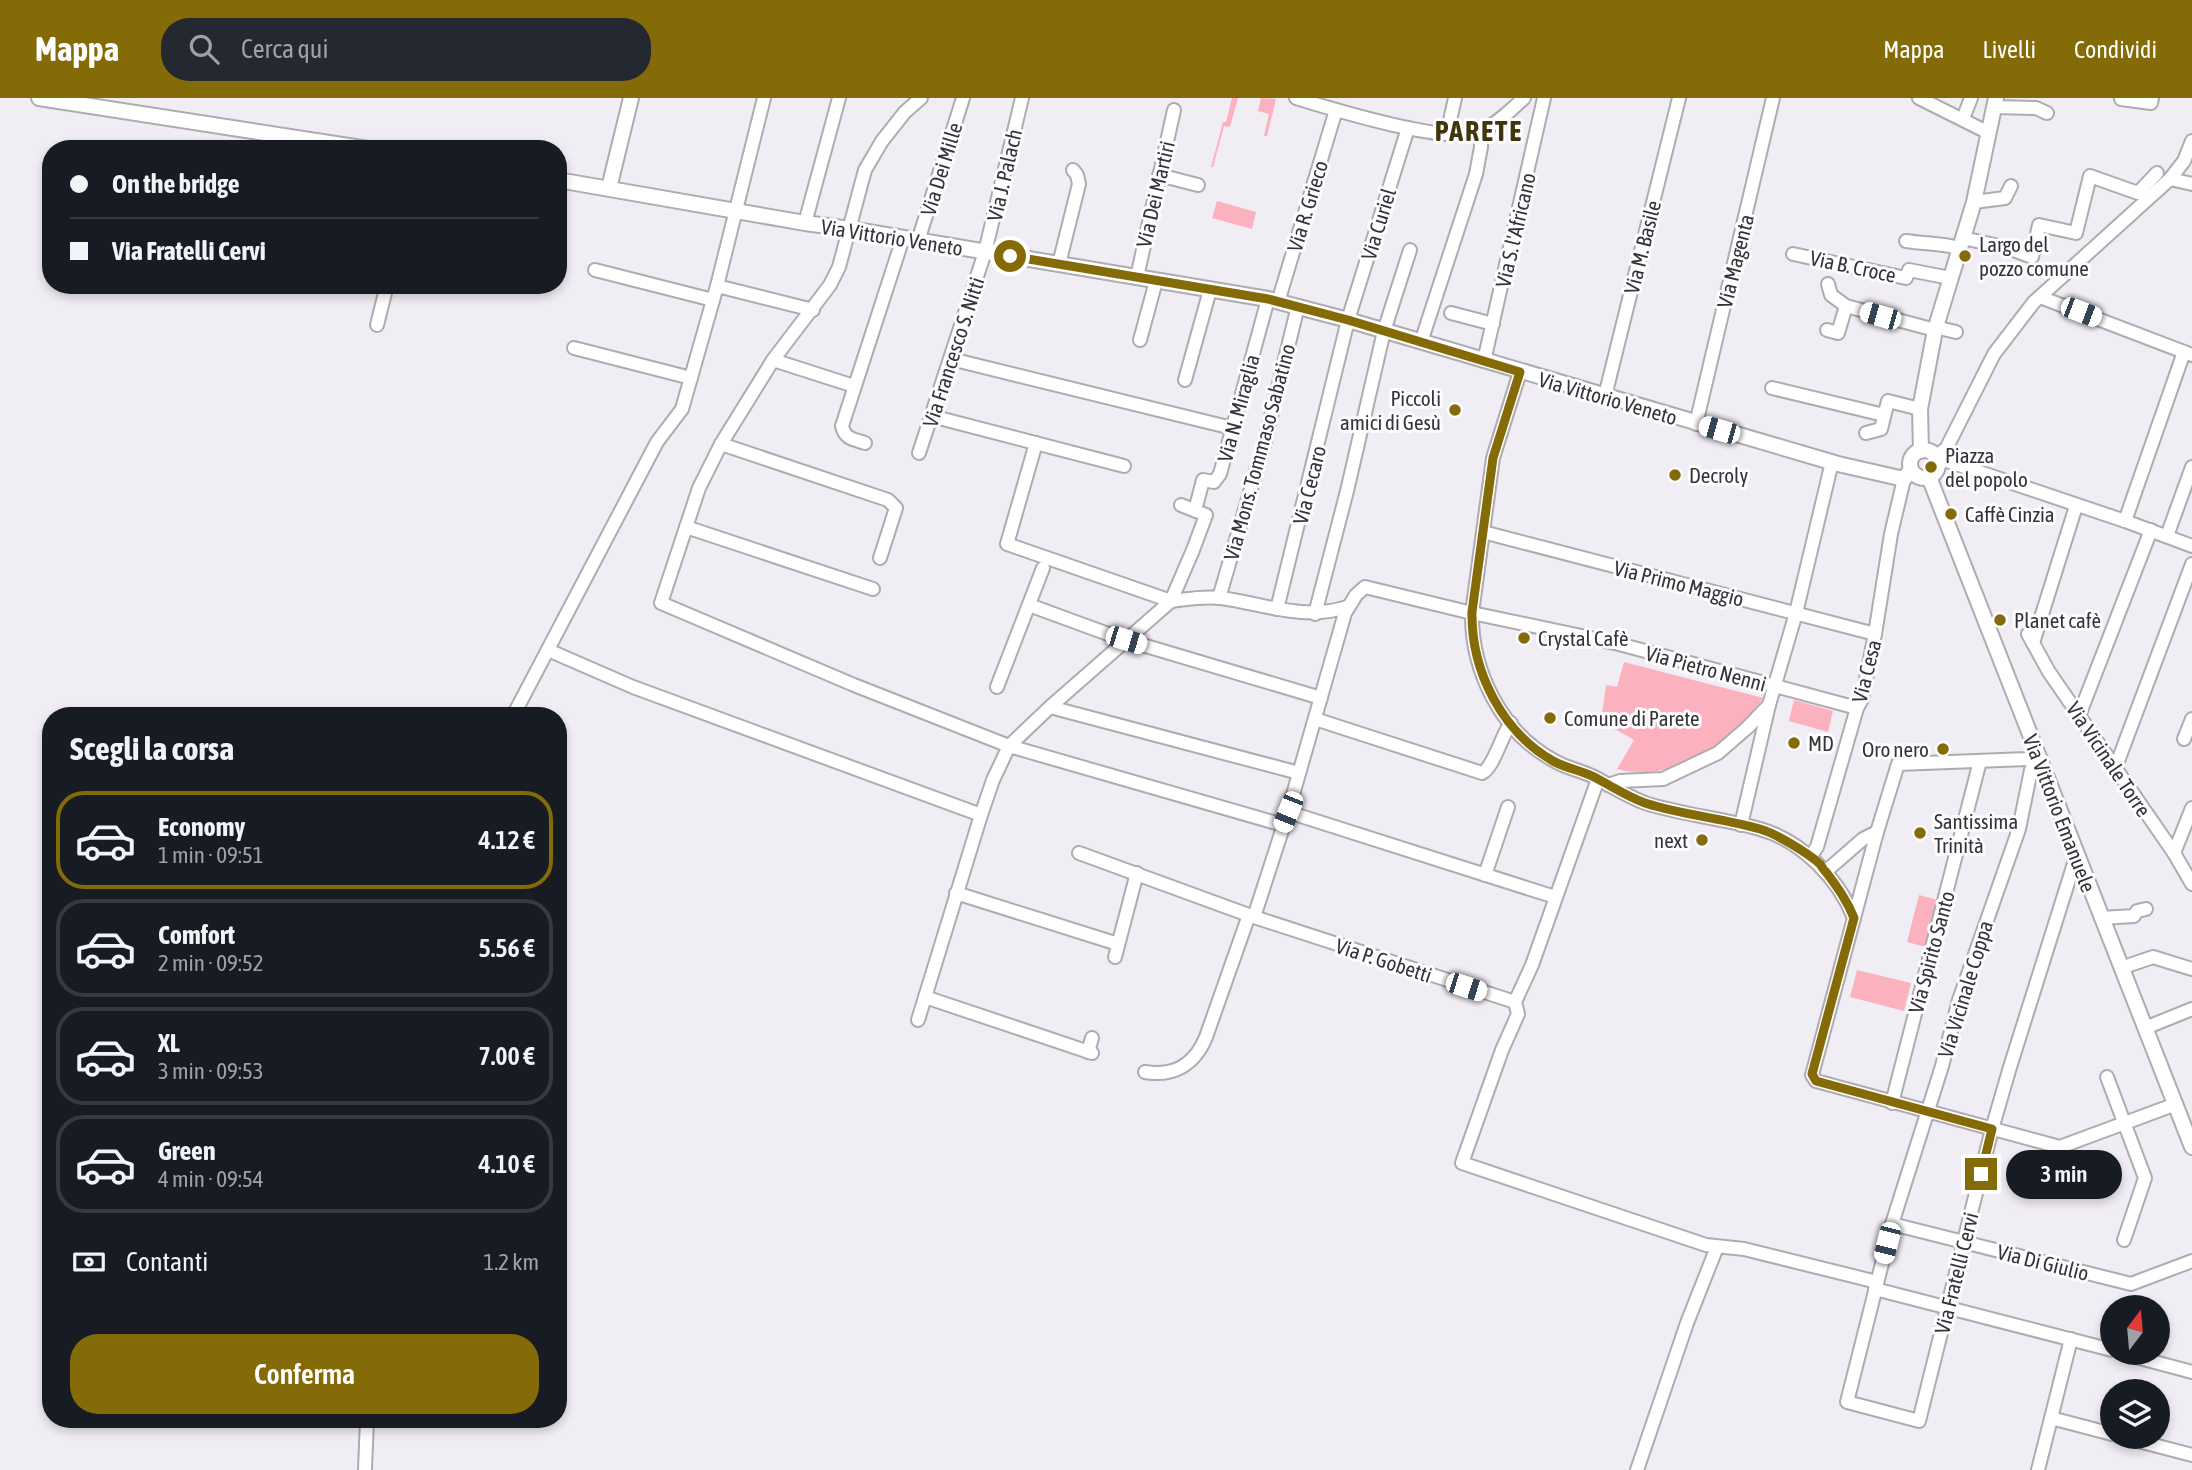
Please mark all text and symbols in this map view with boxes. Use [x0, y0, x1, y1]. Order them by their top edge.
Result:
search box [161, 18, 651, 81]
text: Mappa [35, 30, 119, 68]
icon: search [185, 30, 223, 68]
text: Cerca qui [241, 34, 328, 64]
text: Mappa [1883, 36, 1944, 63]
text: Livelli [1982, 36, 2036, 63]
text: Condividi [2074, 36, 2157, 63]
district label: PARETE [1435, 115, 1523, 147]
street label: Via Dei Mille [915, 120, 967, 218]
street label: Via J. Palach [982, 127, 1026, 223]
street label: Via Dei Martiri [1131, 138, 1179, 250]
street label: Via R. Grieco [1282, 157, 1332, 255]
text: On the bridge [112, 169, 240, 199]
street label: Via S. l'Africano [1490, 170, 1540, 290]
street label: Via Curiel [1356, 185, 1400, 263]
street label: Via M. Basile [1619, 198, 1665, 296]
street label: Via Magenta [1712, 212, 1758, 310]
street label: Via Vittorio Veneto [819, 214, 965, 260]
place label: Largo del pozzo comune [1979, 232, 2089, 280]
text: Via Fratelli Cervi [112, 236, 266, 266]
route start [994, 240, 1026, 272]
street label: Via B. Croce [1808, 245, 1898, 287]
marker: Largo del pozzo comune [1957, 248, 1973, 264]
street label: Via Francesco S. Nitti [917, 274, 989, 430]
car [2058, 295, 2105, 329]
car [1857, 300, 1904, 332]
street label: Via Mons. Tommaso Sabatino [1219, 341, 1299, 563]
street label: Via N. Miraglia [1212, 352, 1264, 464]
street label: Via Vittorio Veneto [1536, 367, 1680, 429]
place label: Piccoli amici di Gesù [1340, 386, 1441, 434]
marker: Piccoli amici di Gesù [1447, 402, 1463, 418]
car [1696, 414, 1743, 446]
street label: Via Cecaro [1288, 443, 1330, 527]
place label: Piazza del popolo [1945, 443, 2028, 491]
marker: Piazza del popolo [1923, 459, 1939, 475]
place label: Decroly [1689, 463, 1748, 487]
marker: Decroly [1667, 467, 1683, 483]
place label: Caffè Cinzia [1965, 502, 2055, 526]
marker: Caffè Cinzia [1943, 506, 1959, 522]
street label: Via Primo Maggio [1612, 555, 1746, 611]
place label: Planet cafè [2014, 608, 2101, 632]
marker: Planet cafè [1992, 612, 2008, 628]
car [1103, 624, 1150, 656]
place label: Crystal Cafè [1538, 626, 1629, 650]
marker: Crystal Cafè [1516, 630, 1532, 646]
street label: Via Cesa [1847, 637, 1885, 705]
street label: Via Pietro Nenni [1643, 640, 1769, 696]
street label: Via Vicinale Torre [2062, 697, 2156, 821]
place label: Comune di Parete [1564, 706, 1700, 730]
marker: Comune di Parete [1542, 710, 1558, 726]
text: Scegli la corsa [70, 730, 234, 767]
place label: MD [1808, 731, 1834, 755]
street label: Via Vittorio Emanuele [2019, 731, 2101, 895]
marker: MD [1786, 735, 1802, 751]
place label: Oro nero [1862, 737, 1929, 761]
marker: Oro nero [1935, 741, 1951, 757]
car [1271, 789, 1306, 835]
icon: car [74, 809, 137, 872]
place label: Santissima Trinità [1934, 809, 2018, 857]
text: Economy [158, 812, 245, 842]
text: 4.12 € [478, 825, 535, 855]
marker: Santissima Trinità [1912, 825, 1928, 841]
place label: next [1654, 828, 1688, 852]
marker: next [1694, 832, 1710, 848]
text: 1 min · 09:51 [158, 842, 264, 868]
street label: Via Spirito Santo [1903, 888, 1959, 1016]
icon: car [74, 917, 137, 980]
street label: Via Vicinale Coppa [1933, 917, 1997, 1061]
text: Comfort [158, 920, 235, 950]
text: 5.56 € [478, 933, 535, 963]
street label: Via P. Gobetti [1333, 933, 1435, 987]
text: 2 min · 09:52 [158, 950, 264, 976]
car [1443, 971, 1490, 1003]
icon: car [74, 1025, 137, 1088]
text: XL [158, 1028, 180, 1058]
text: 7.00 € [478, 1041, 535, 1071]
text: 3 min · 09:53 [158, 1058, 264, 1084]
icon: car [74, 1133, 137, 1196]
text: Green [158, 1136, 216, 1166]
text: 4.10 € [478, 1149, 535, 1179]
callout: 3 min [2006, 1150, 2121, 1198]
route end [1965, 1158, 1997, 1190]
text: 3 min [2041, 1161, 2087, 1187]
text: 4 min · 09:54 [158, 1166, 264, 1192]
street label: Via Fratelli Cervi [1929, 1210, 1983, 1336]
car [1872, 1220, 1903, 1266]
street label: Via Di Giulio [1995, 1239, 2091, 1285]
icon: cash [70, 1243, 108, 1281]
text: Contanti [126, 1247, 208, 1277]
text: 1.2 km [483, 1249, 539, 1275]
north arrow [2100, 1295, 2170, 1365]
map controls [2100, 1295, 2170, 1449]
button: Conferma [70, 1334, 539, 1414]
button: layers [2100, 1379, 2170, 1449]

